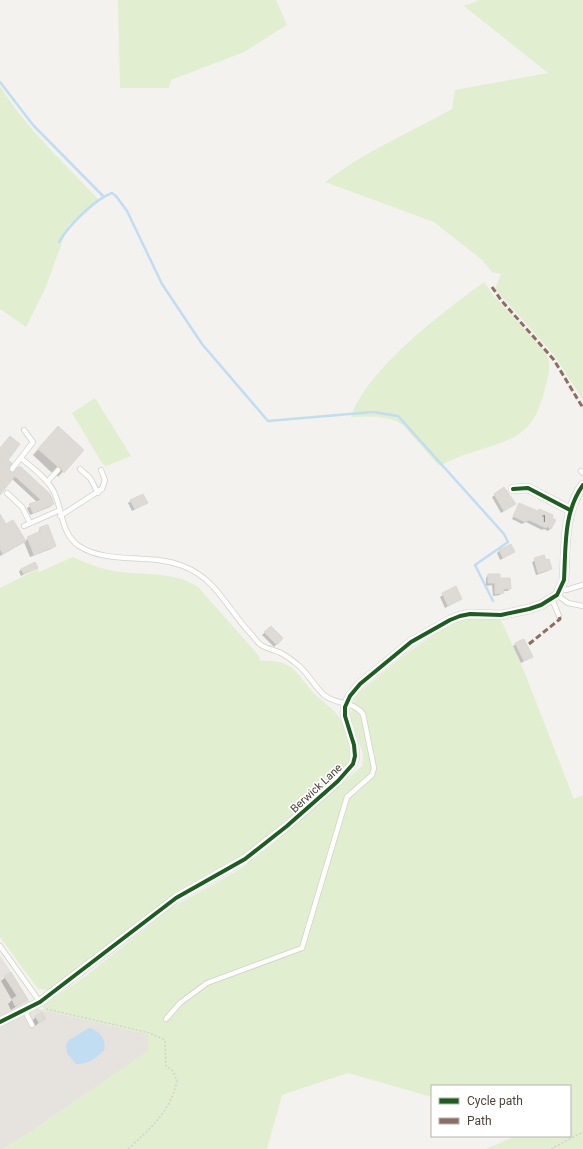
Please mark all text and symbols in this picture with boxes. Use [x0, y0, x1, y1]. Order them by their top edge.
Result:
house number: 1 [541, 514, 547, 524]
street label: Berwick Lane [288, 761, 345, 815]
legend [431, 1085, 571, 1137]
text: Cycle path [467, 1094, 523, 1108]
text: Path [467, 1114, 492, 1128]

